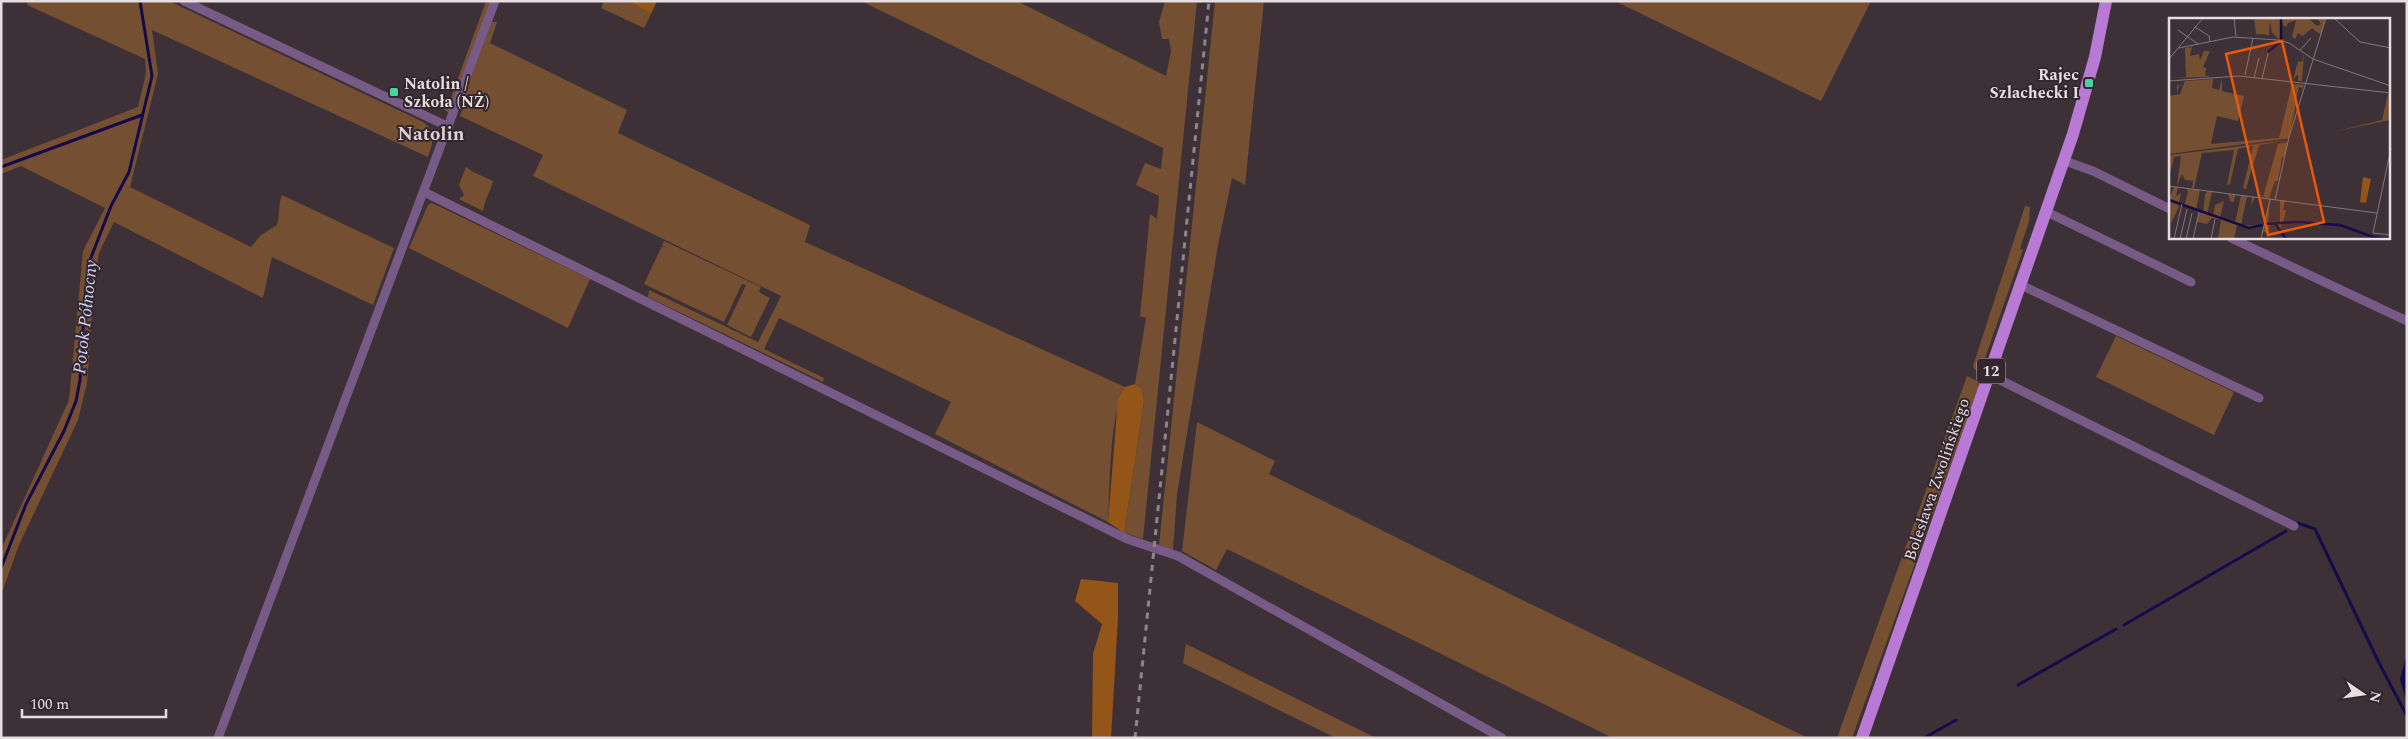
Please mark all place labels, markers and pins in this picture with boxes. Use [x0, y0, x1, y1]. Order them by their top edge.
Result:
place label: Rajec Szlachecki I [1990, 63, 2079, 105]
place label: Natolin / Szkoła (NŻ) [404, 72, 489, 114]
marker: Rajec Szlachecki I [2083, 77, 2095, 89]
marker: Natolin / Szkoła (NŻ) [388, 86, 400, 98]

